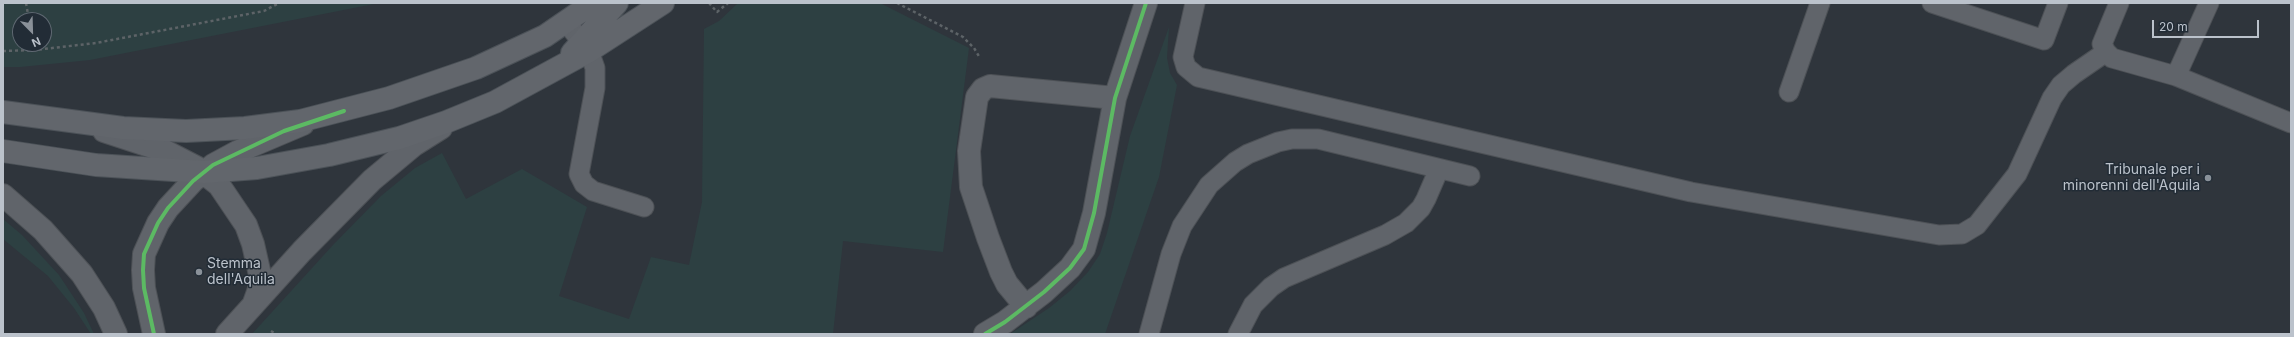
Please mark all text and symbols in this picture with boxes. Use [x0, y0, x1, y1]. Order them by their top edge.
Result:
north arrow [12, 12, 52, 52]
scale bar [2154, 12, 2261, 38]
text: 20 m [2159, 19, 2188, 34]
text: N [30, 34, 43, 50]
place label: Tribunale per i minorenni dell'Aquila [2063, 162, 2200, 194]
marker: Tribunale per i minorenni dell'Aquila [2203, 173, 2213, 183]
place label: Stemma dell'Aquila [207, 256, 275, 288]
marker: Stemma dell'Aquila [194, 267, 204, 277]

